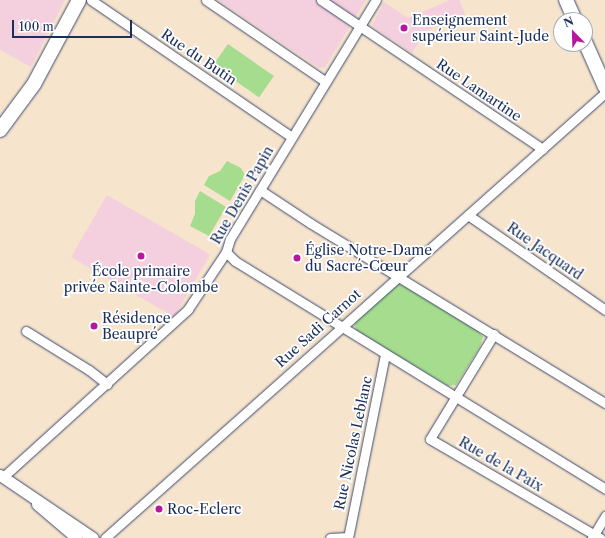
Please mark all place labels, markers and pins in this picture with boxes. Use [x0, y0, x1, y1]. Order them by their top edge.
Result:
place label: Enseignement supérieur Saint-Jude [412, 12, 549, 44]
marker: Enseignement supérieur Saint-Jude [399, 23, 409, 33]
place label: Église Notre-Dame du Sacré-Cœur [305, 242, 432, 274]
marker: École primaire privée Sainte-Colombe [136, 251, 146, 261]
marker: Église Notre-Dame du Sacré-Cœur [292, 253, 302, 263]
place label: École primaire privée Sainte-Colombe [64, 263, 218, 296]
place label: Résidence Beaupré [102, 310, 171, 342]
marker: Résidence Beaupré [89, 321, 99, 331]
place label: Roc-Eclerc [167, 501, 241, 517]
marker: Roc-Eclerc [154, 504, 164, 514]

